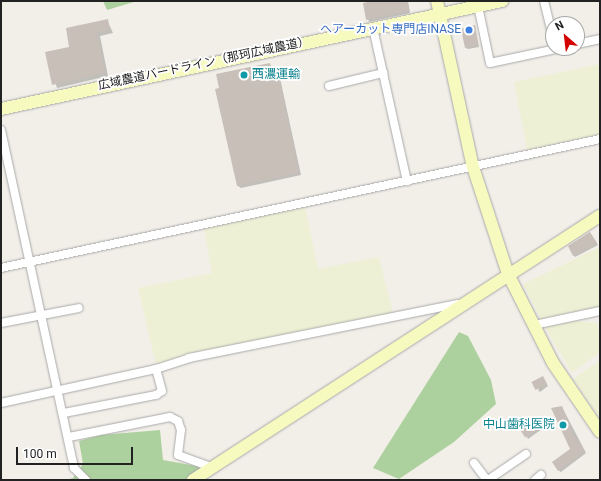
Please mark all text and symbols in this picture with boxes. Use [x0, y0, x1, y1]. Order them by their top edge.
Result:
north arrow [545, 16, 585, 56]
text: N [553, 18, 566, 33]
place label: ヘアーカット専門店INASE [320, 23, 461, 37]
marker: ヘアーカット専門店INASE [464, 25, 474, 35]
street label: 広域農道バードライン（那珂広域農道） [97, 35, 311, 93]
place label: 西濃運輸 [252, 68, 300, 82]
marker: 西濃運輸 [239, 70, 249, 80]
place label: 中山歯科医院 [483, 418, 555, 432]
marker: 中山歯科医院 [558, 420, 568, 430]
scale bar [18, 439, 135, 465]
text: 100 m [23, 447, 57, 461]

